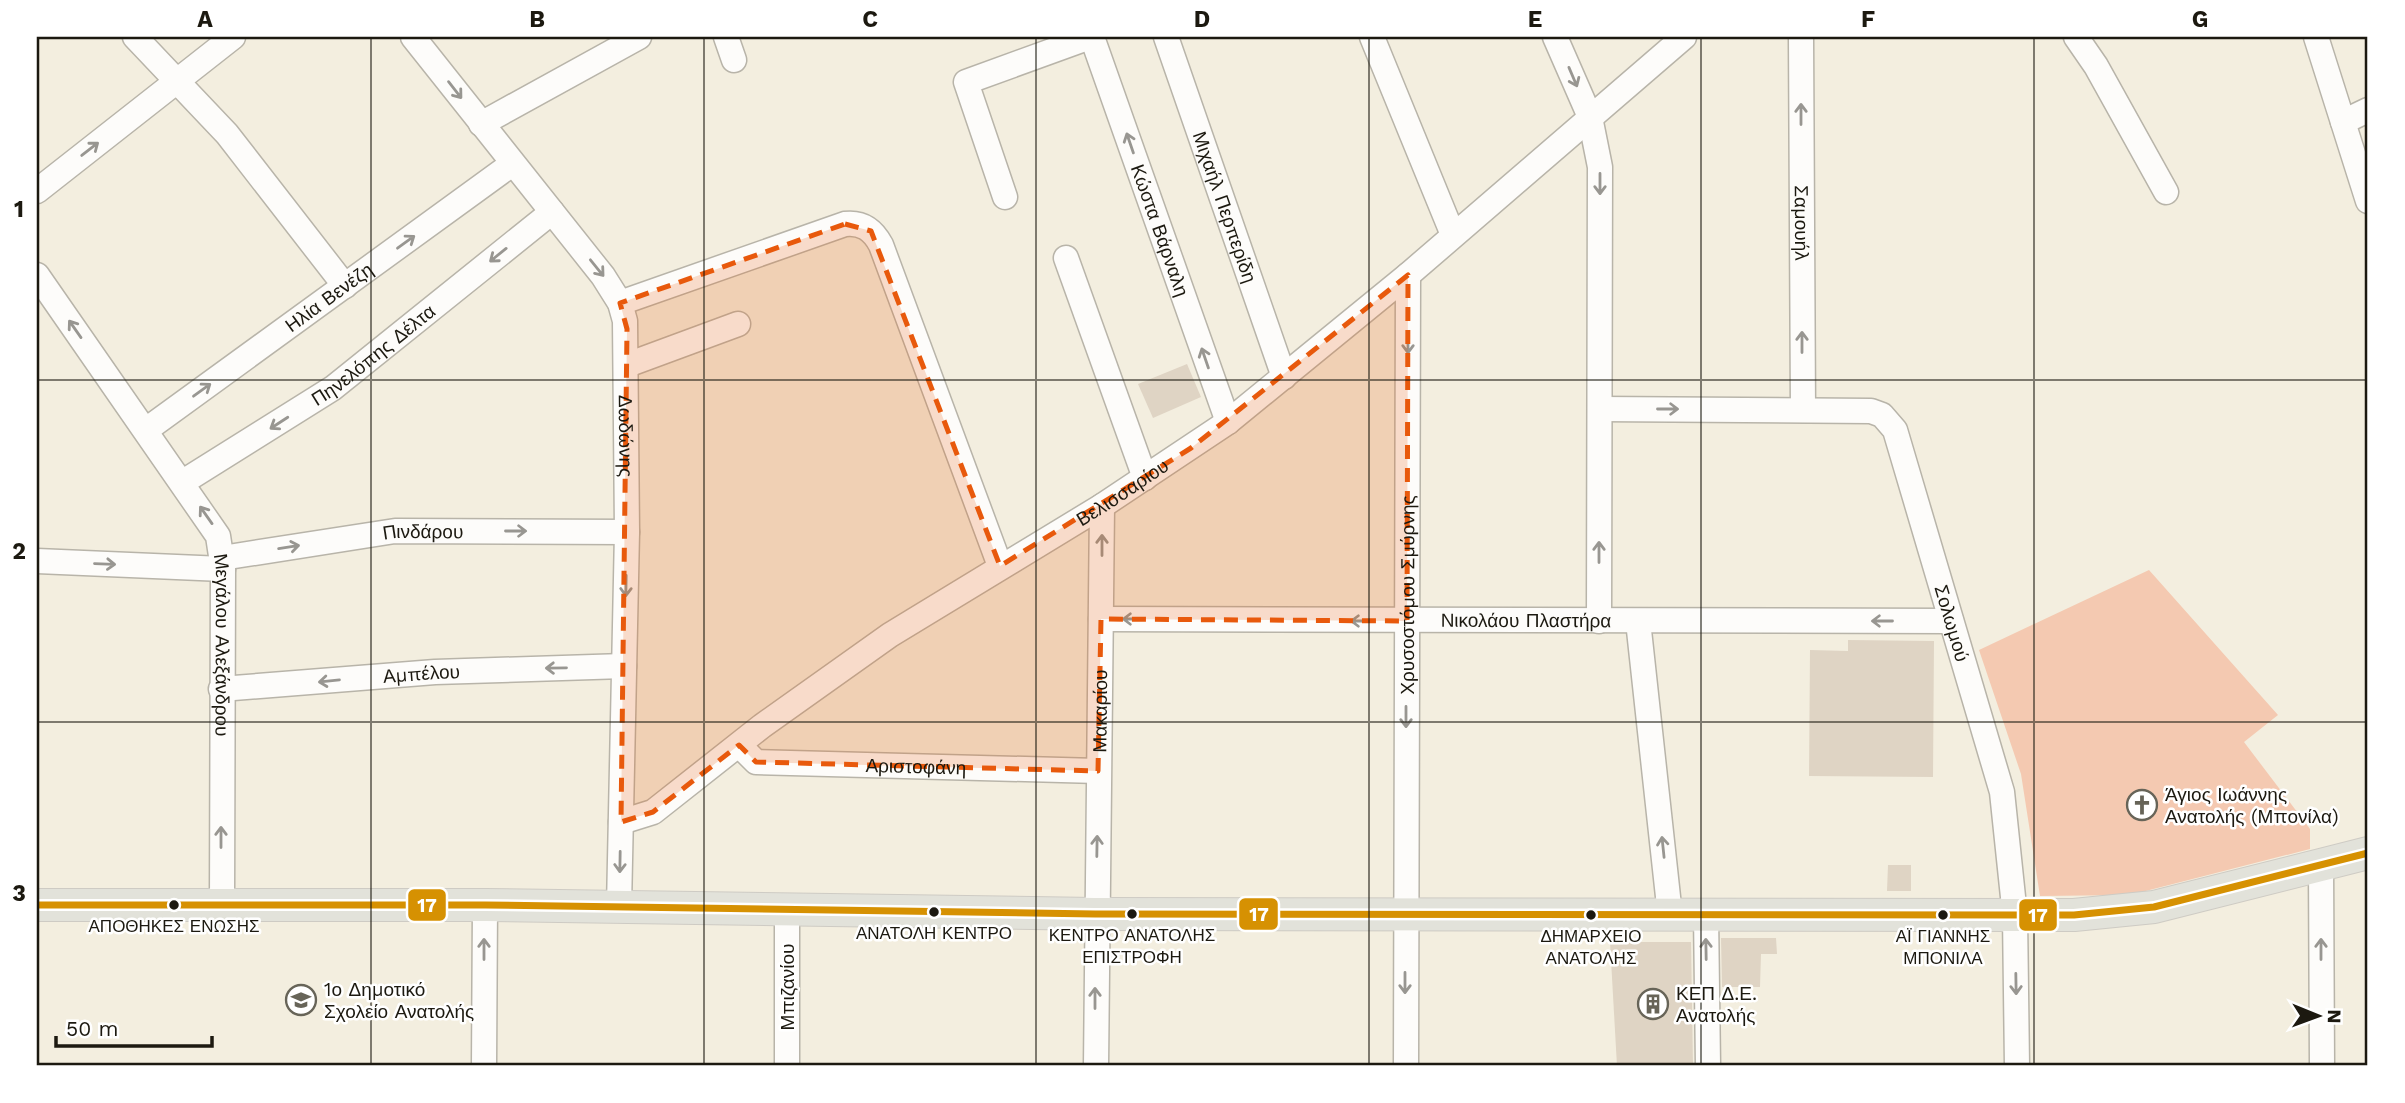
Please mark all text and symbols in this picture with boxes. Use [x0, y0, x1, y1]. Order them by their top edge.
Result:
text: A [197, 6, 213, 33]
text: B [529, 6, 545, 33]
text: C [862, 6, 878, 33]
text: D [1194, 6, 1210, 33]
text: E [1528, 6, 1542, 33]
text: F [1861, 6, 1875, 33]
text: G [2192, 6, 2208, 33]
one-way arrow [1567, 65, 1580, 87]
one-way arrow [448, 81, 463, 99]
one-way arrow [1794, 103, 1808, 126]
street label: Μιχαήλ Περπερίδη [1188, 128, 1261, 286]
one-way arrow [1123, 132, 1136, 154]
one-way arrow [81, 141, 99, 156]
street label: Κώστα Βάρναλη [1126, 161, 1194, 300]
one-way arrow [1593, 173, 1607, 196]
street label: Σαμουήλ [1790, 185, 1813, 261]
text: 1 [14, 196, 24, 223]
one-way arrow [396, 235, 415, 249]
one-way arrow [490, 247, 508, 263]
street label: Ηλία Βενέζη [281, 258, 377, 337]
one-way arrow [589, 259, 605, 277]
street label: Πηνελόπης Δέλτα [307, 299, 440, 411]
one-way arrow [68, 320, 82, 339]
one-way arrow [1795, 330, 1809, 353]
one-way arrow [1401, 331, 1415, 354]
one-way arrow [1198, 347, 1210, 369]
one-way arrow [192, 383, 211, 397]
street label: Δωδώνης [614, 395, 637, 477]
one-way arrow [1657, 402, 1680, 416]
one-way arrow [270, 415, 289, 430]
street label: Βελισσαρίου [1072, 454, 1173, 531]
street label: Χρυσοστόμου Σμύρνης [1396, 495, 1419, 695]
one-way arrow [199, 506, 213, 525]
street label: Πινδάρου [381, 520, 463, 545]
one-way arrow [504, 525, 527, 538]
one-way arrow [1095, 534, 1109, 557]
text: 2 [12, 538, 26, 565]
one-way arrow [278, 540, 300, 553]
one-way arrow [1592, 541, 1606, 564]
street label: Μεγάλου Αλεξάνδρου [209, 552, 234, 737]
one-way arrow [93, 557, 116, 570]
one-way arrow [619, 574, 632, 597]
street label: Σολωμού [1929, 582, 1974, 664]
street label: Νικολάου Πλαστήρα [1441, 609, 1611, 632]
one-way arrow [1122, 612, 1145, 626]
one-way arrow [1350, 614, 1373, 627]
one-way arrow [1871, 614, 1894, 628]
street label: Αμπέλου [382, 660, 460, 688]
one-way arrow [545, 661, 568, 674]
street label: Μακαρίου [1088, 669, 1112, 753]
one-way arrow [318, 674, 341, 687]
one-way arrow [1399, 706, 1413, 729]
street label: Αριστοφάνη [865, 754, 967, 780]
place label: Άγιος Ιωάννης Ανατολής (Μπονίλα) [2165, 783, 2339, 828]
church icon: Άγιος Ιωάννης Ανατολής (Μπονίλα) [2125, 788, 2159, 822]
one-way arrow [214, 825, 228, 848]
one-way arrow [1090, 835, 1104, 858]
one-way arrow [1656, 836, 1669, 859]
one-way arrow [614, 851, 627, 874]
text: 3 [12, 880, 26, 907]
line badge: 17 [407, 888, 447, 922]
text: 17 [417, 894, 437, 917]
line badge: 17 [1238, 897, 1279, 931]
marker: ΑΠΟΘΗΚΕΣ ΕΝΩΣΗΣ [167, 898, 181, 912]
line badge: 17 [2018, 898, 2058, 932]
text: 17 [1249, 903, 1269, 926]
text: 17 [2028, 904, 2048, 927]
marker: ΑΝΑΤΟΛΗ ΚΕΝΤΡΟ [927, 905, 941, 919]
marker: ΚΕΝΤΡΟ ΑΝΑΤΟΛΗΣ ΕΠΙΣΤΡΟΦΗ [1125, 907, 1139, 921]
marker: ΔΗΜΑΡΧΕΙΟ ΑΝΑΤΟΛΗΣ [1584, 908, 1598, 922]
marker: ΑΪ ΓΙΑΝΝΗΣ ΜΠΟΝΙΛΑ [1936, 908, 1950, 922]
place label: ΑΠΟΘΗΚΕΣ ΕΝΩΣΗΣ [89, 916, 259, 936]
place label: ΑΝΑΤΟΛΗ ΚΕΝΤΡΟ [856, 923, 1012, 943]
place label: ΚΕΝΤΡΟ ΑΝΑΤΟΛΗΣ ΕΠΙΣΤΡΟΦΗ [1049, 925, 1215, 967]
place label: ΔΗΜΑΡΧΕΙΟ ΑΝΑΤΟΛΗΣ [1540, 926, 1642, 968]
place label: ΑΪ ΓΙΑΝΝΗΣ ΜΠΟΝΙΛΑ [1896, 926, 1990, 968]
one-way arrow [478, 938, 491, 961]
one-way arrow [1699, 938, 1713, 961]
one-way arrow [2315, 938, 2328, 961]
street label: Μπιζανίου [776, 944, 799, 1030]
one-way arrow [1398, 971, 1412, 994]
one-way arrow [2009, 972, 2023, 995]
place label: 1ο Δημοτικό Σχολείο Ανατολής [324, 978, 474, 1023]
north arrow [2282, 981, 2352, 1050]
place label: ΚΕΠ Δ.Ε. Ανατολής [1676, 982, 1757, 1027]
school or university icon: 1ο Δημοτικό Σχολείο Ανατολής [284, 983, 318, 1017]
one-way arrow [1088, 987, 1102, 1010]
building icon: ΚΕΠ Δ.Ε. Ανατολής [1636, 987, 1670, 1021]
scale bar [56, 1005, 212, 1049]
text: N [2323, 1009, 2346, 1024]
text: 50 m [66, 1016, 118, 1041]

